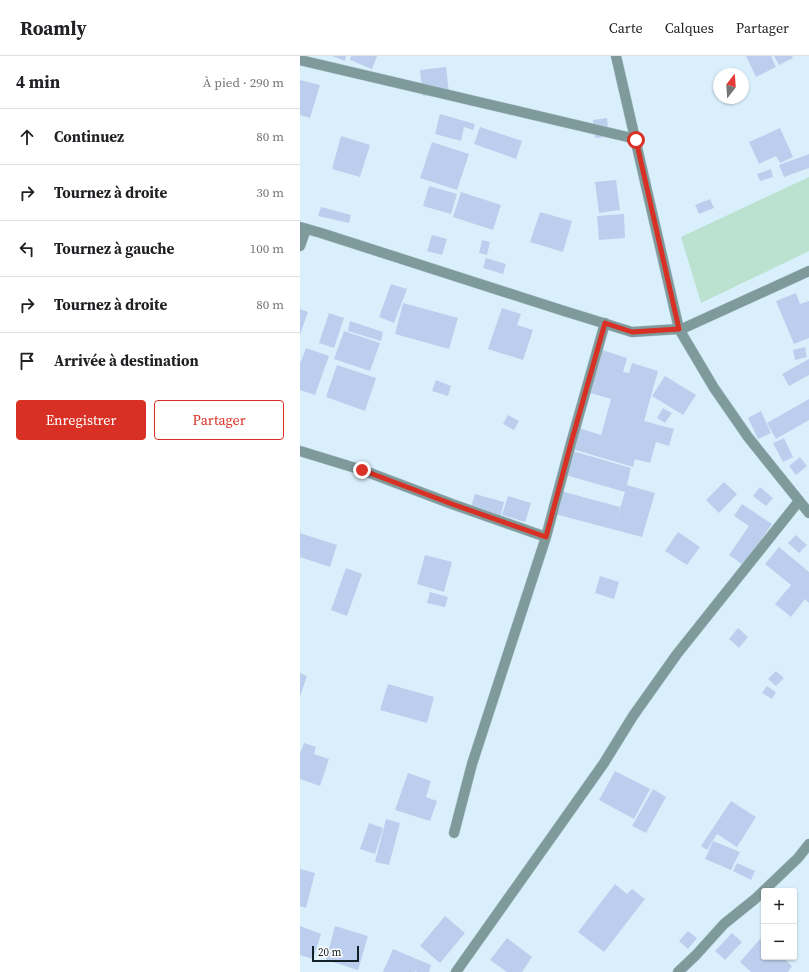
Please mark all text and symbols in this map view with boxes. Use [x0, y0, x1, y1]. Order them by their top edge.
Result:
text: Roamly [20, 15, 87, 41]
text: Carte [609, 18, 643, 38]
text: Calques [665, 18, 714, 38]
text: Partager [736, 18, 789, 38]
north arrow [713, 68, 749, 104]
text: 4 min [16, 70, 60, 94]
text: À pied · 290 m [203, 74, 284, 91]
icon: ahead [16, 126, 38, 148]
text: Continuez [54, 126, 124, 147]
text: 80 m [256, 128, 284, 145]
route start [627, 131, 645, 149]
icon: right [16, 182, 38, 204]
text: Tournez à droite [54, 182, 167, 203]
text: 30 m [256, 184, 284, 201]
icon: left [16, 238, 38, 260]
text: Tournez à gauche [54, 238, 174, 259]
text: 100 m [250, 240, 284, 257]
icon: right [16, 294, 38, 316]
text: Tournez à droite [54, 294, 167, 315]
text: 80 m [256, 296, 284, 313]
icon: arrive [16, 350, 38, 372]
text: Arrivée à destination [54, 350, 199, 371]
button: Enregistrer [16, 400, 146, 440]
button: Partager [154, 400, 284, 440]
route end [353, 461, 371, 479]
map controls [761, 888, 797, 960]
button: + [761, 888, 797, 924]
button: − [761, 924, 797, 960]
scale bar [312, 944, 359, 963]
text: 20 m [318, 945, 341, 960]

